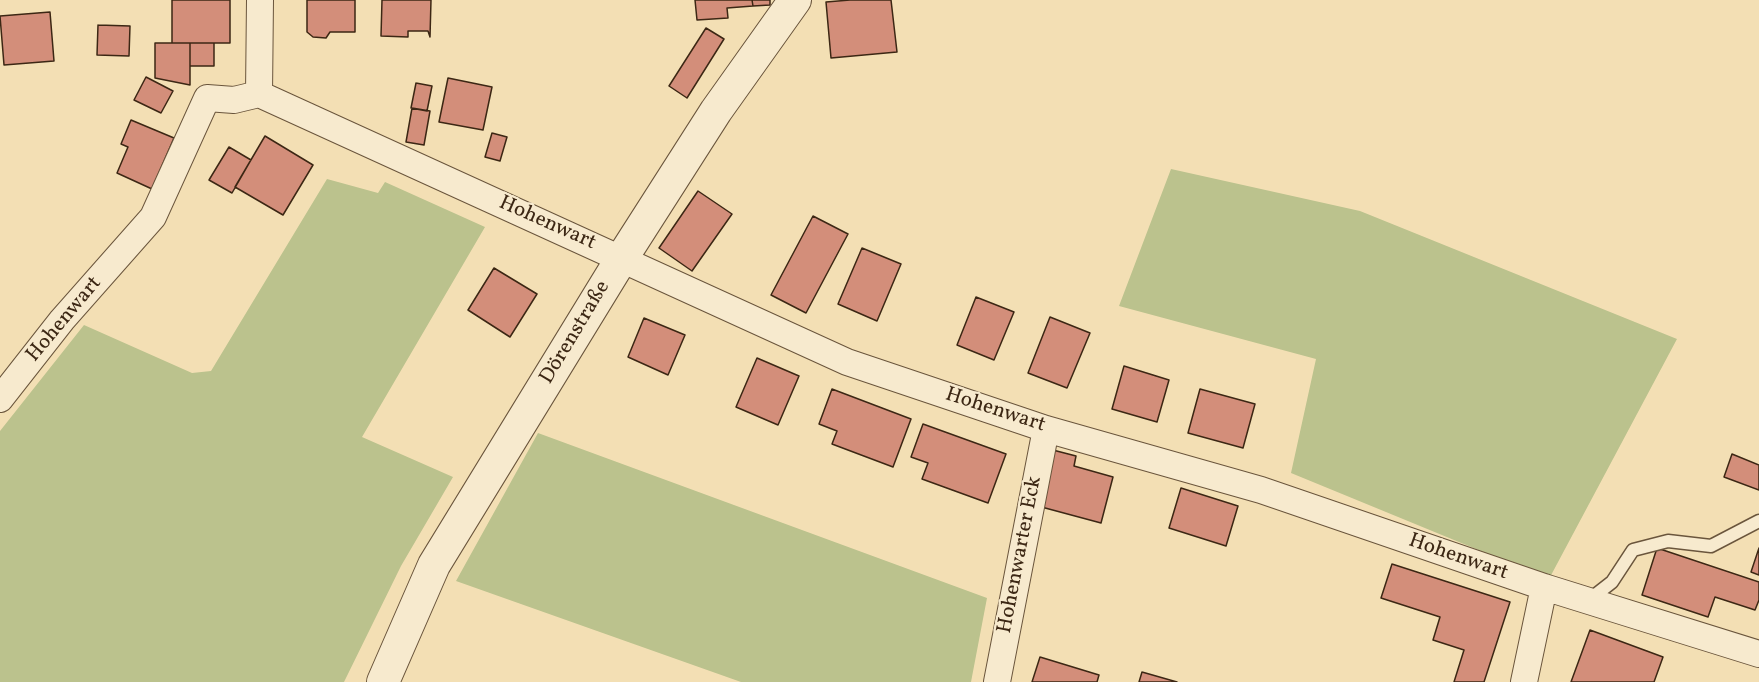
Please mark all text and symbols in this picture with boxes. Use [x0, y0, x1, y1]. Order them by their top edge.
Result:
street label: Hohenwart [494, 191, 600, 257]
street label: Hohenwart [22, 272, 108, 368]
street label: Dörenstraße [535, 277, 617, 389]
street label: Hohenwart [942, 383, 1048, 439]
street label: Hohenwarter Eck [993, 474, 1049, 636]
street label: Hohenwart [1405, 529, 1511, 587]

